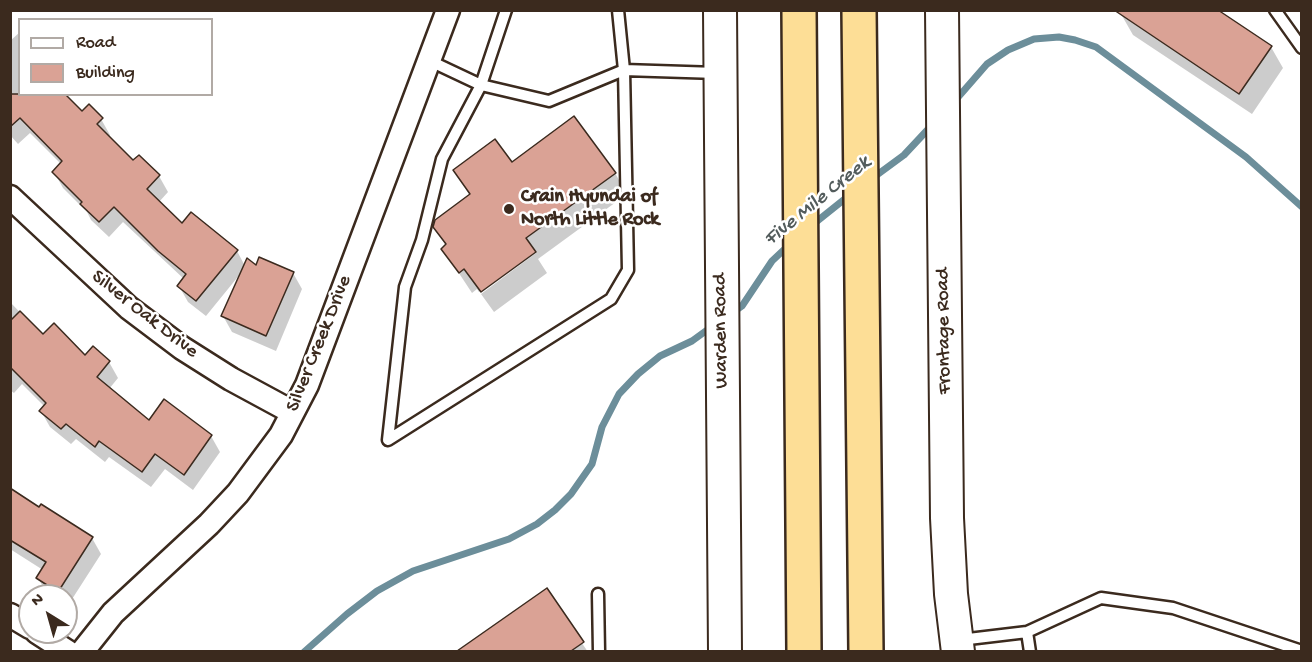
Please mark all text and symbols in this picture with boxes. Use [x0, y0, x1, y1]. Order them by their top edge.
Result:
legend [18, 18, 213, 96]
text: Road [76, 33, 115, 54]
text: Building [76, 63, 135, 84]
water label: Five Mile Creek [760, 151, 876, 253]
place label: Crain Hyundai of North Little Rock [521, 186, 659, 233]
marker: Crain Hyundai of North Little Rock [502, 202, 516, 216]
street label: Silver Oak Drive [86, 266, 202, 364]
street label: Frontage Road [932, 268, 958, 394]
street label: Silver Creek Drive [282, 272, 358, 416]
street label: Warden Road [709, 273, 735, 389]
north arrow [18, 584, 78, 644]
text: N [28, 590, 48, 612]

